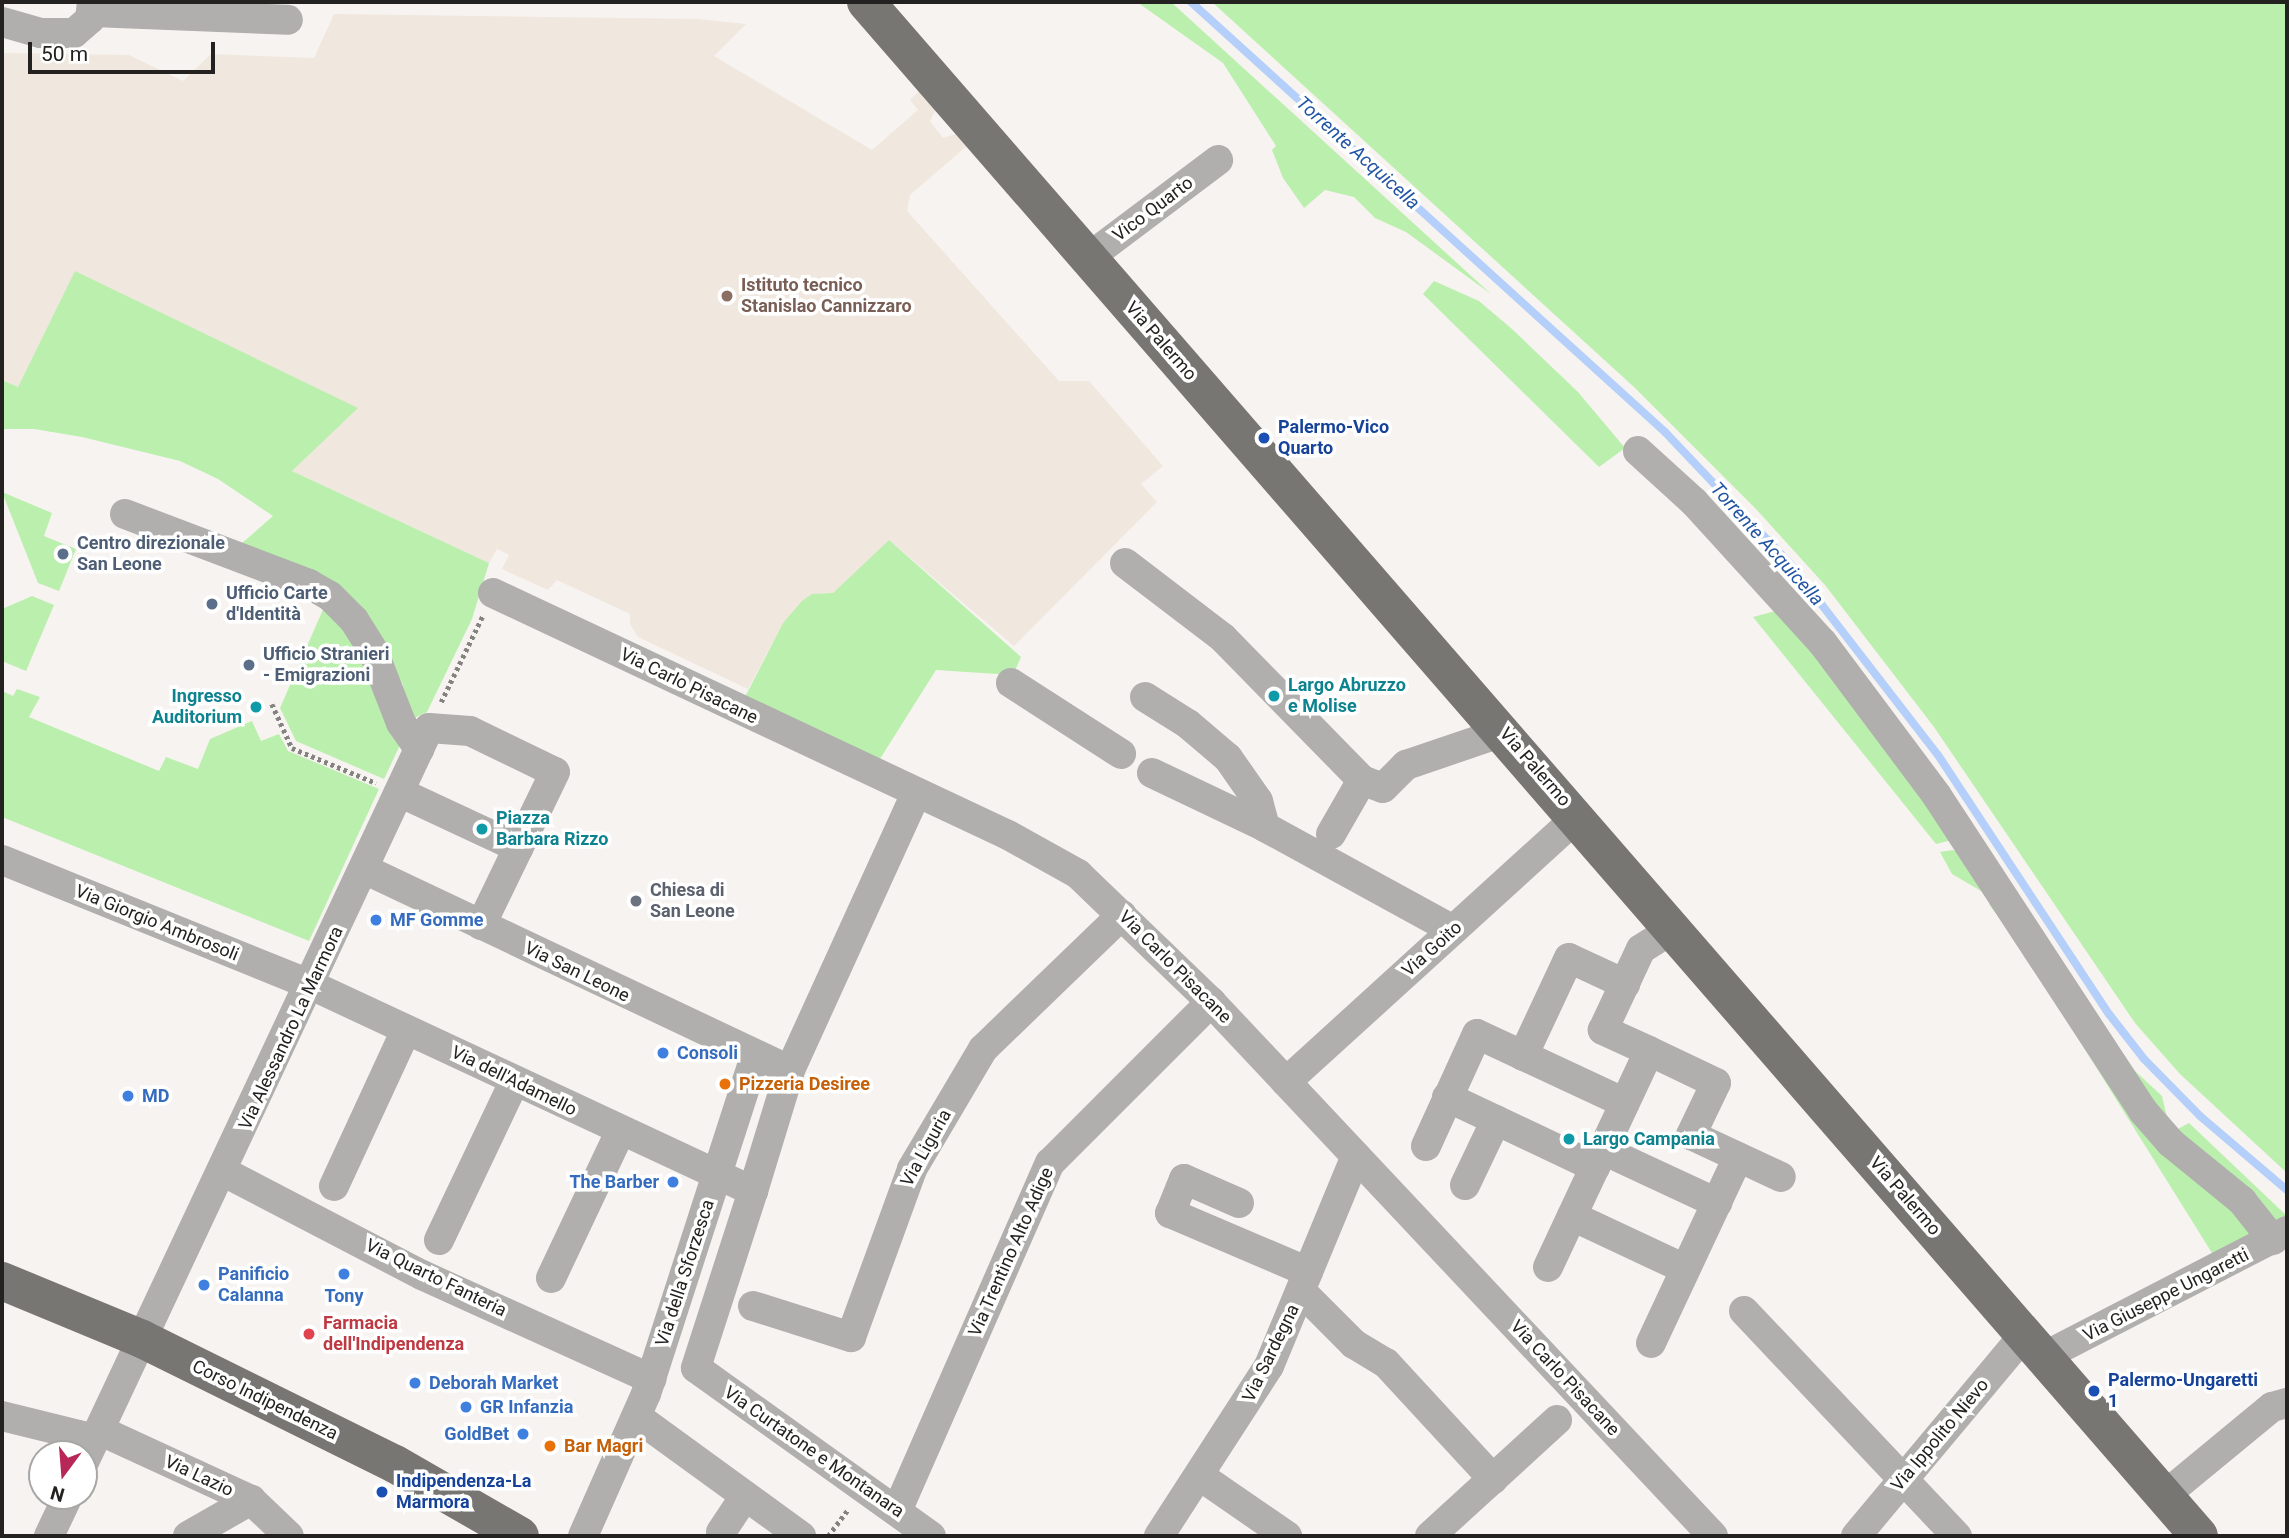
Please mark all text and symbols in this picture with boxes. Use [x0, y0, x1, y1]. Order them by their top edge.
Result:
scale bar [32, 28, 219, 72]
text: 50 m [41, 42, 88, 66]
water label: Torrente Acquicella [1291, 91, 1425, 215]
street label: Vico Quarto [1109, 172, 1197, 246]
place label: Istituto tecnico Stanislao Cannizzaro [741, 275, 912, 318]
marker: Istituto tecnico Stanislao Cannizzaro [719, 288, 735, 304]
street label: Via Palermo [1121, 297, 1201, 385]
place label: Palermo-Vico Quarto [1278, 417, 1389, 460]
marker: Palermo-Vico Quarto [1256, 430, 1272, 446]
water label: Torrente Acquicella [1705, 477, 1829, 611]
place label: Centro direzionale San Leone [77, 533, 225, 576]
marker: Centro direzionale San Leone [55, 546, 71, 562]
place label: Ufficio Carte d'Identità [226, 583, 328, 626]
marker: Ufficio Carte d'Identità [204, 596, 220, 612]
street label: Via Carlo Pisacane [617, 643, 761, 729]
place label: Ufficio Stranieri - Emigrazioni [263, 644, 389, 686]
marker: Ufficio Stranieri - Emigrazioni [241, 657, 257, 673]
place label: Largo Abruzzo e Molise [1288, 675, 1406, 718]
place label: Ingresso Auditorium [152, 686, 242, 728]
marker: Largo Abruzzo e Molise [1266, 688, 1282, 704]
marker: Ingresso Auditorium [248, 699, 264, 715]
street label: Via Palermo [1495, 723, 1575, 811]
place label: Piazza Barbara Rizzo [496, 808, 609, 850]
marker: Piazza Barbara Rizzo [474, 821, 490, 837]
street label: Via Giorgio Ambrosoli [72, 880, 242, 966]
place label: Chiesa di San Leone [650, 880, 735, 922]
marker: Chiesa di San Leone [628, 893, 644, 909]
street label: Via Carlo Pisacane [1114, 906, 1236, 1028]
place label: MF Gomme [390, 909, 483, 931]
marker: MF Gomme [368, 912, 384, 928]
street label: Via Goito [1398, 917, 1466, 981]
street label: Via Alessandro La Marmora [234, 923, 348, 1133]
street label: Via San Leone [521, 937, 633, 1007]
street label: Via dell'Adamello [448, 1041, 580, 1121]
place label: Consoli [677, 1042, 738, 1064]
marker: Consoli [655, 1045, 671, 1061]
place label: Pizzeria Desiree [739, 1073, 870, 1095]
marker: Pizzeria Desiree [717, 1076, 733, 1092]
place label: MD [142, 1085, 169, 1107]
marker: MD [120, 1088, 136, 1104]
street label: Via Liguria [896, 1106, 956, 1190]
place label: Largo Campania [1583, 1128, 1715, 1150]
marker: Largo Campania [1561, 1131, 1577, 1147]
street label: Via Palermo [1865, 1152, 1945, 1240]
street label: Via Trentino Alto Adige [964, 1164, 1058, 1340]
place label: The Barber [569, 1171, 659, 1193]
marker: The Barber [665, 1174, 681, 1190]
street label: Via della Sforzesca [651, 1197, 719, 1349]
street label: Via Quarto Fanteria [362, 1234, 510, 1322]
street label: Via Giuseppe Ungaretti [2080, 1244, 2252, 1346]
place label: Panificio Calanna [218, 1264, 289, 1306]
marker: Tony [336, 1266, 352, 1282]
marker: Panificio Calanna [196, 1277, 212, 1293]
place label: Tony [325, 1285, 363, 1307]
street label: Via Sardegna [1238, 1301, 1304, 1405]
place label: Farmacia dell'Indipendenza [323, 1313, 464, 1356]
street label: Via Carlo Pisacane [1506, 1316, 1624, 1440]
marker: Farmacia dell'Indipendenza [301, 1326, 317, 1342]
street label: Corso Indipendenza [189, 1355, 341, 1445]
place label: Palermo-Ungaretti 1 [2108, 1370, 2258, 1412]
place label: Deborah Market [429, 1372, 558, 1394]
street label: Via Ippolito Nievo [1887, 1374, 1993, 1496]
marker: Deborah Market [407, 1375, 423, 1391]
street label: Via Curtatone e Montanara [720, 1382, 908, 1522]
marker: Palermo-Ungaretti 1 [2086, 1383, 2102, 1399]
place label: GR Infanzia [480, 1396, 573, 1418]
marker: GR Infanzia [458, 1399, 474, 1415]
place label: GoldBet [444, 1423, 509, 1445]
marker: GoldBet [515, 1426, 531, 1442]
place label: Bar Magri [564, 1435, 643, 1457]
marker: Bar Magri [542, 1438, 558, 1454]
north arrow [28, 1440, 98, 1510]
street label: Via Lazio [161, 1451, 237, 1501]
place label: Indipendenza-La Marmora [396, 1471, 531, 1514]
text: N [48, 1481, 67, 1507]
marker: Indipendenza-La Marmora [374, 1484, 390, 1500]

